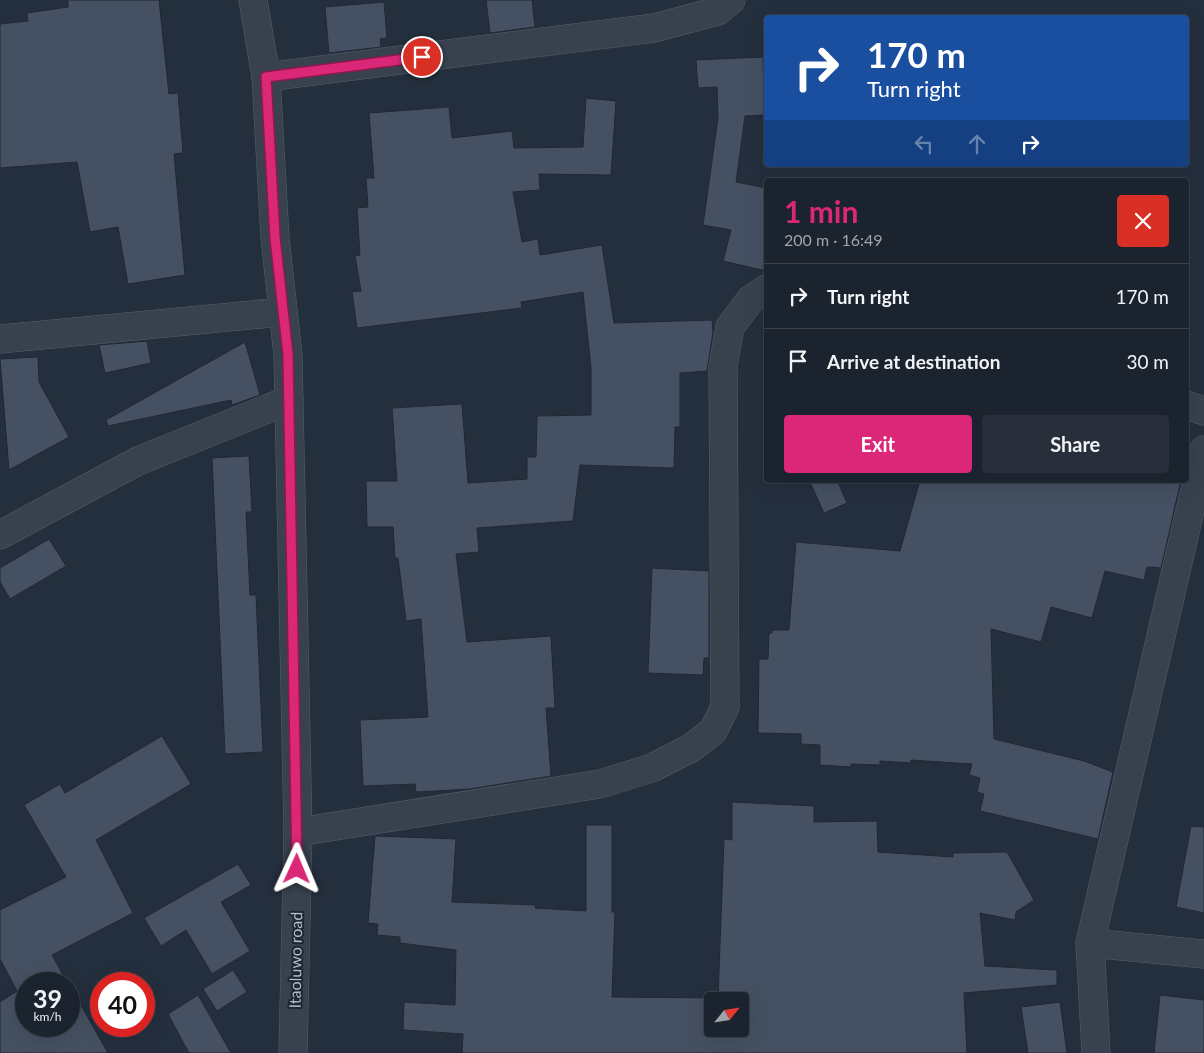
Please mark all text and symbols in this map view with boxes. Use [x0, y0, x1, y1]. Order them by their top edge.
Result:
text: 170 m [867, 33, 966, 75]
icon: right [784, 35, 849, 100]
pin [401, 36, 443, 78]
icon: arrive [408, 43, 436, 71]
text: Turn right [867, 75, 961, 102]
icon: left [910, 130, 938, 158]
icon: ahead [963, 130, 991, 158]
icon: right [1016, 130, 1044, 158]
text: 1 min [784, 193, 858, 229]
button: close [1117, 195, 1169, 247]
text: 200 m · 16:49 [784, 230, 883, 249]
icon: right [784, 282, 812, 310]
text: Turn right [827, 285, 909, 308]
text: 170 m [1115, 285, 1169, 308]
icon: arrive [784, 347, 812, 375]
text: Arrive at destination [827, 350, 1000, 373]
text: 30 m [1126, 350, 1169, 373]
button: Exit [784, 415, 972, 473]
button: Share [982, 415, 1169, 473]
position arrow [270, 842, 322, 894]
street label: Itaoluwo road [285, 911, 305, 1009]
speed limit sign: 40 [90, 972, 155, 1037]
text: 39 [33, 983, 62, 1013]
north arrow [704, 992, 749, 1038]
map controls [704, 992, 749, 1037]
text: km/h [33, 1009, 62, 1024]

